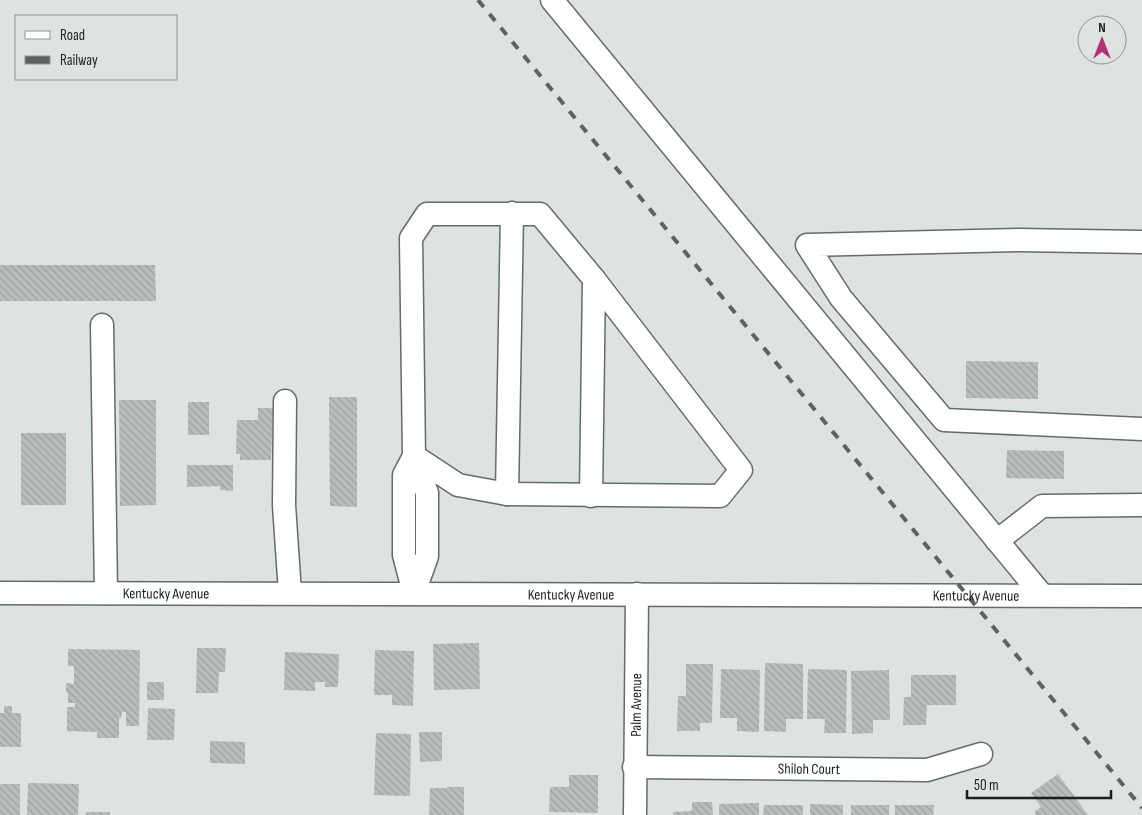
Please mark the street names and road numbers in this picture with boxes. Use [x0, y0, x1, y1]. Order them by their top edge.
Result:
street label: Kentucky Avenue [123, 584, 209, 603]
street label: Kentucky Avenue [528, 585, 614, 604]
street label: Kentucky Avenue [933, 586, 1019, 605]
street label: Palm Avenue [626, 673, 646, 737]
street label: Shiloh Court [778, 759, 841, 779]

